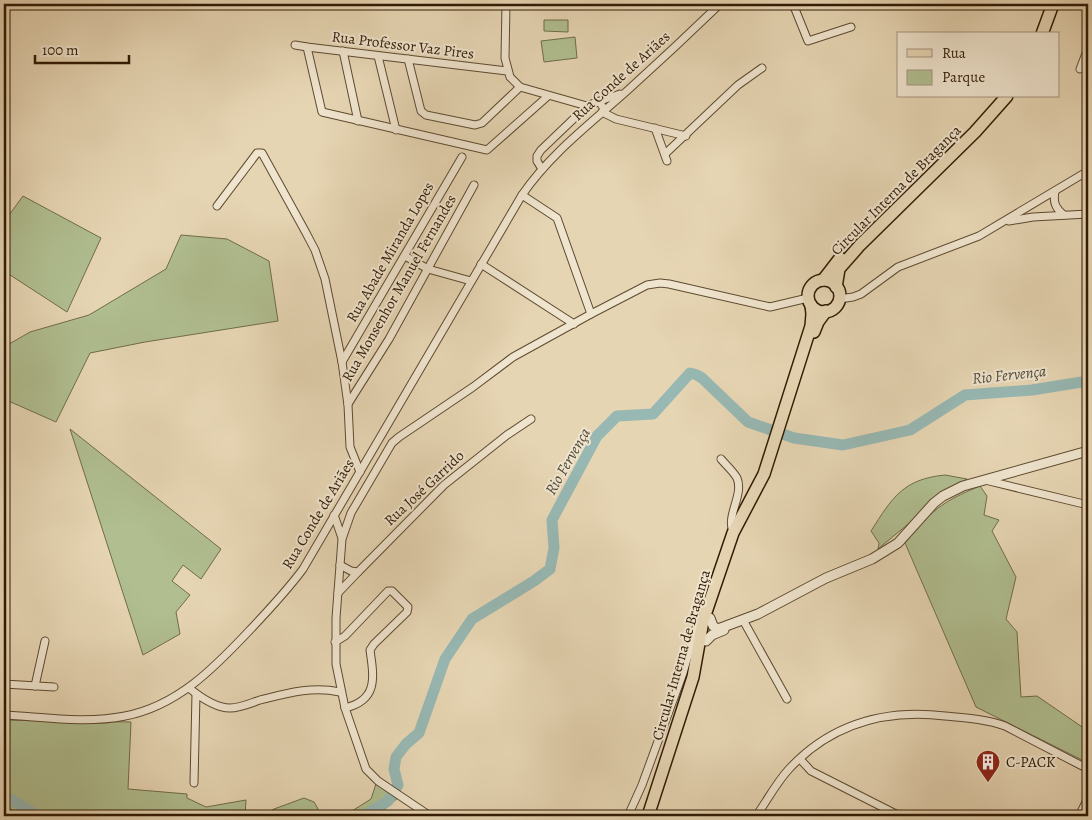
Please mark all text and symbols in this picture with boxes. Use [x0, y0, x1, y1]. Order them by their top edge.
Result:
street label: Rua Professor Vaz Pires [331, 26, 475, 64]
street label: Rua Conde de Ariães [568, 27, 674, 125]
scale bar [35, 32, 129, 64]
legend [897, 32, 1060, 98]
text: 100 m [42, 40, 79, 60]
text: Rua [942, 43, 966, 63]
text: Parque [942, 67, 985, 87]
street label: Circular Interna de Bragança [826, 120, 966, 260]
street label: Rua Abade Miranda Lopes [342, 178, 438, 326]
street label: Rua Monsenhor Manuel Fernandes [337, 191, 461, 385]
water label: Rio Fervença [971, 360, 1048, 390]
water label: Rio Fervença [540, 423, 596, 499]
street label: Rua José Garrido [380, 446, 468, 530]
street label: Rua Conde de Ariães [277, 455, 359, 573]
street label: Circular Interna de Bragança [647, 567, 715, 743]
building icon: C-PACK [975, 749, 1001, 783]
place label: C-PACK [1006, 752, 1056, 772]

